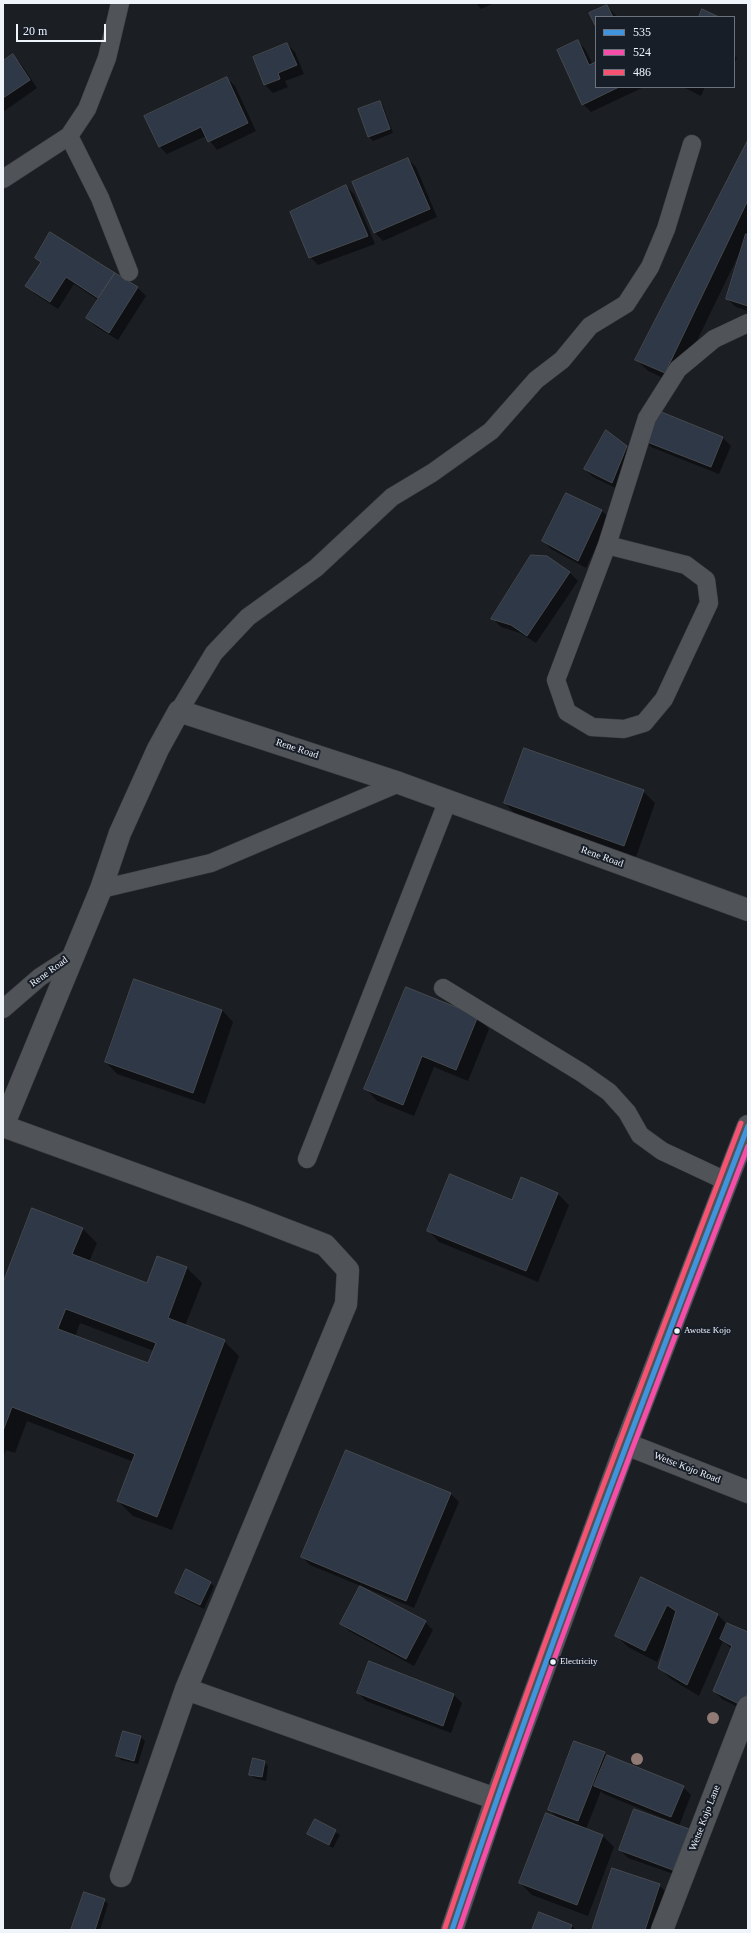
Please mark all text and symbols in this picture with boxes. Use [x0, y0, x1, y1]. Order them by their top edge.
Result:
scale bar [18, 16, 108, 42]
legend [595, 16, 735, 88]
text: 20 m [23, 24, 47, 38]
text: 535 [633, 25, 651, 39]
text: 524 [633, 45, 651, 59]
text: 486 [633, 65, 651, 79]
street label: Rene Road [274, 736, 320, 762]
street label: Rene Road [579, 844, 625, 870]
street label: Rene Road [28, 954, 70, 990]
marker: Awotsɛ Kojo [672, 1326, 682, 1336]
place label: Awotsɛ Kojo [684, 1326, 731, 1336]
street label: Wetse Kojo Road [652, 1450, 722, 1486]
marker: Electricity [548, 1657, 558, 1667]
place label: Electricity [560, 1657, 597, 1667]
street label: Wetse Kojo Lane [687, 1784, 723, 1852]

